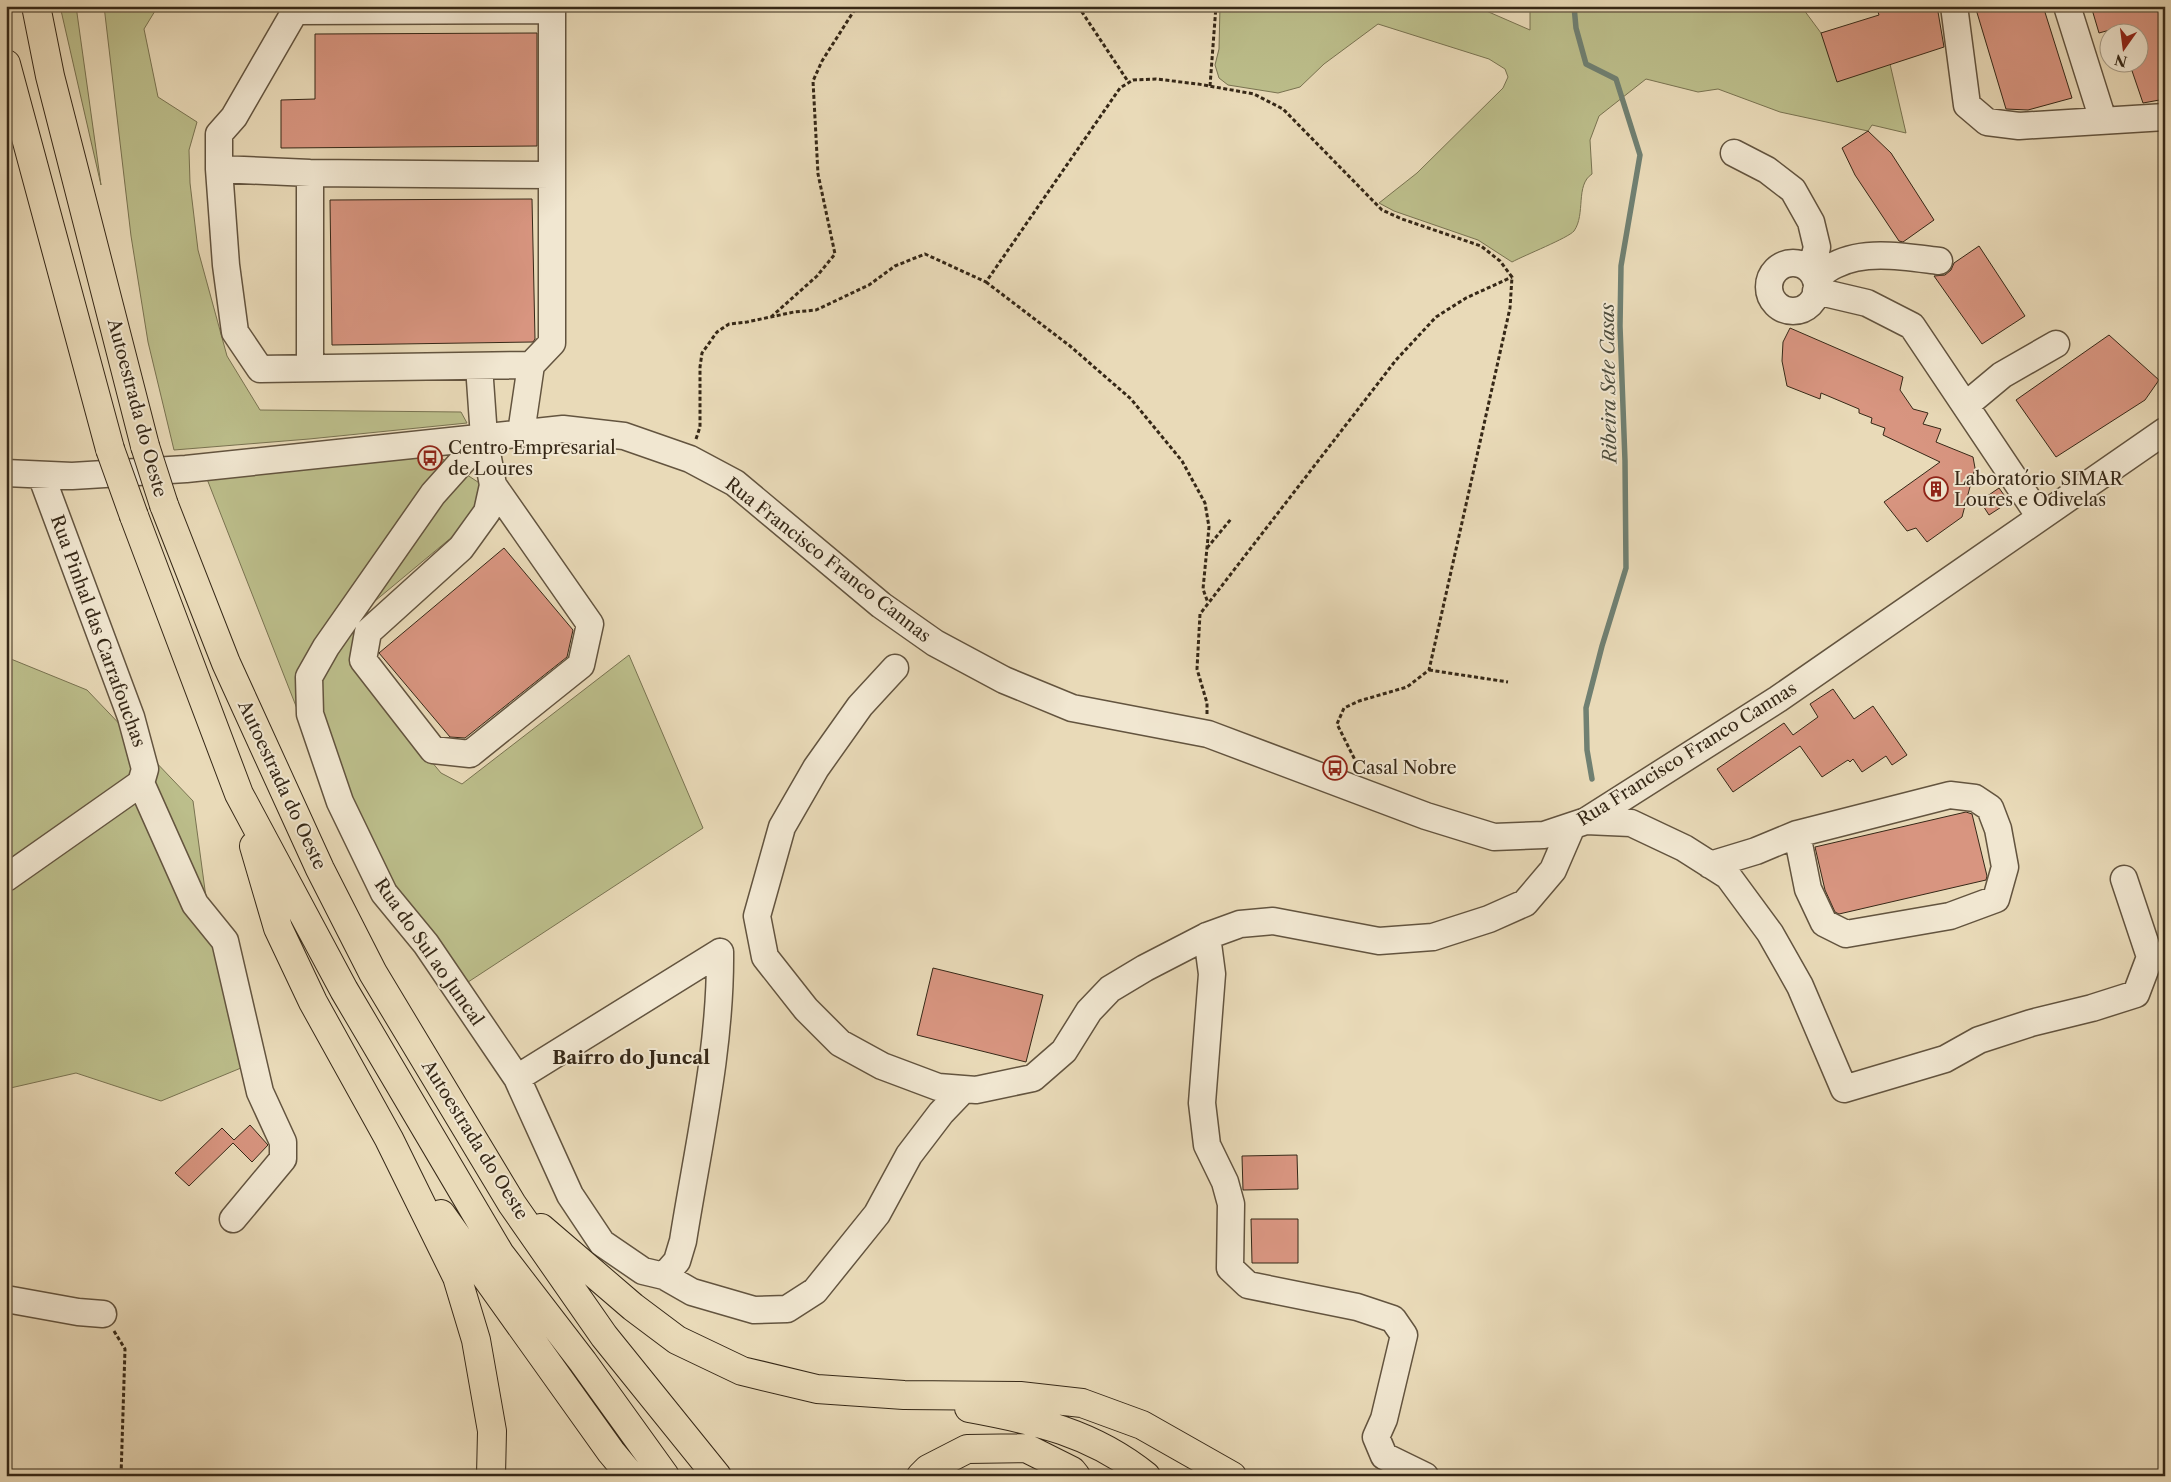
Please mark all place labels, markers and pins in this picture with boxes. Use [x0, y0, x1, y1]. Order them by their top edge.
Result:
place label: Centro Empresarial de Loures [448, 437, 616, 480]
bus stop icon: Centro Empresarial de Loures [417, 445, 443, 471]
place label: Laboratório SIMAR Loures e Odivelas [1954, 468, 2124, 511]
building icon: Laboratório SIMAR Loures e Odivelas [1923, 476, 1949, 502]
bus stop icon: Casal Nobre [1322, 755, 1348, 781]
place label: Casal Nobre [1352, 757, 1457, 779]

